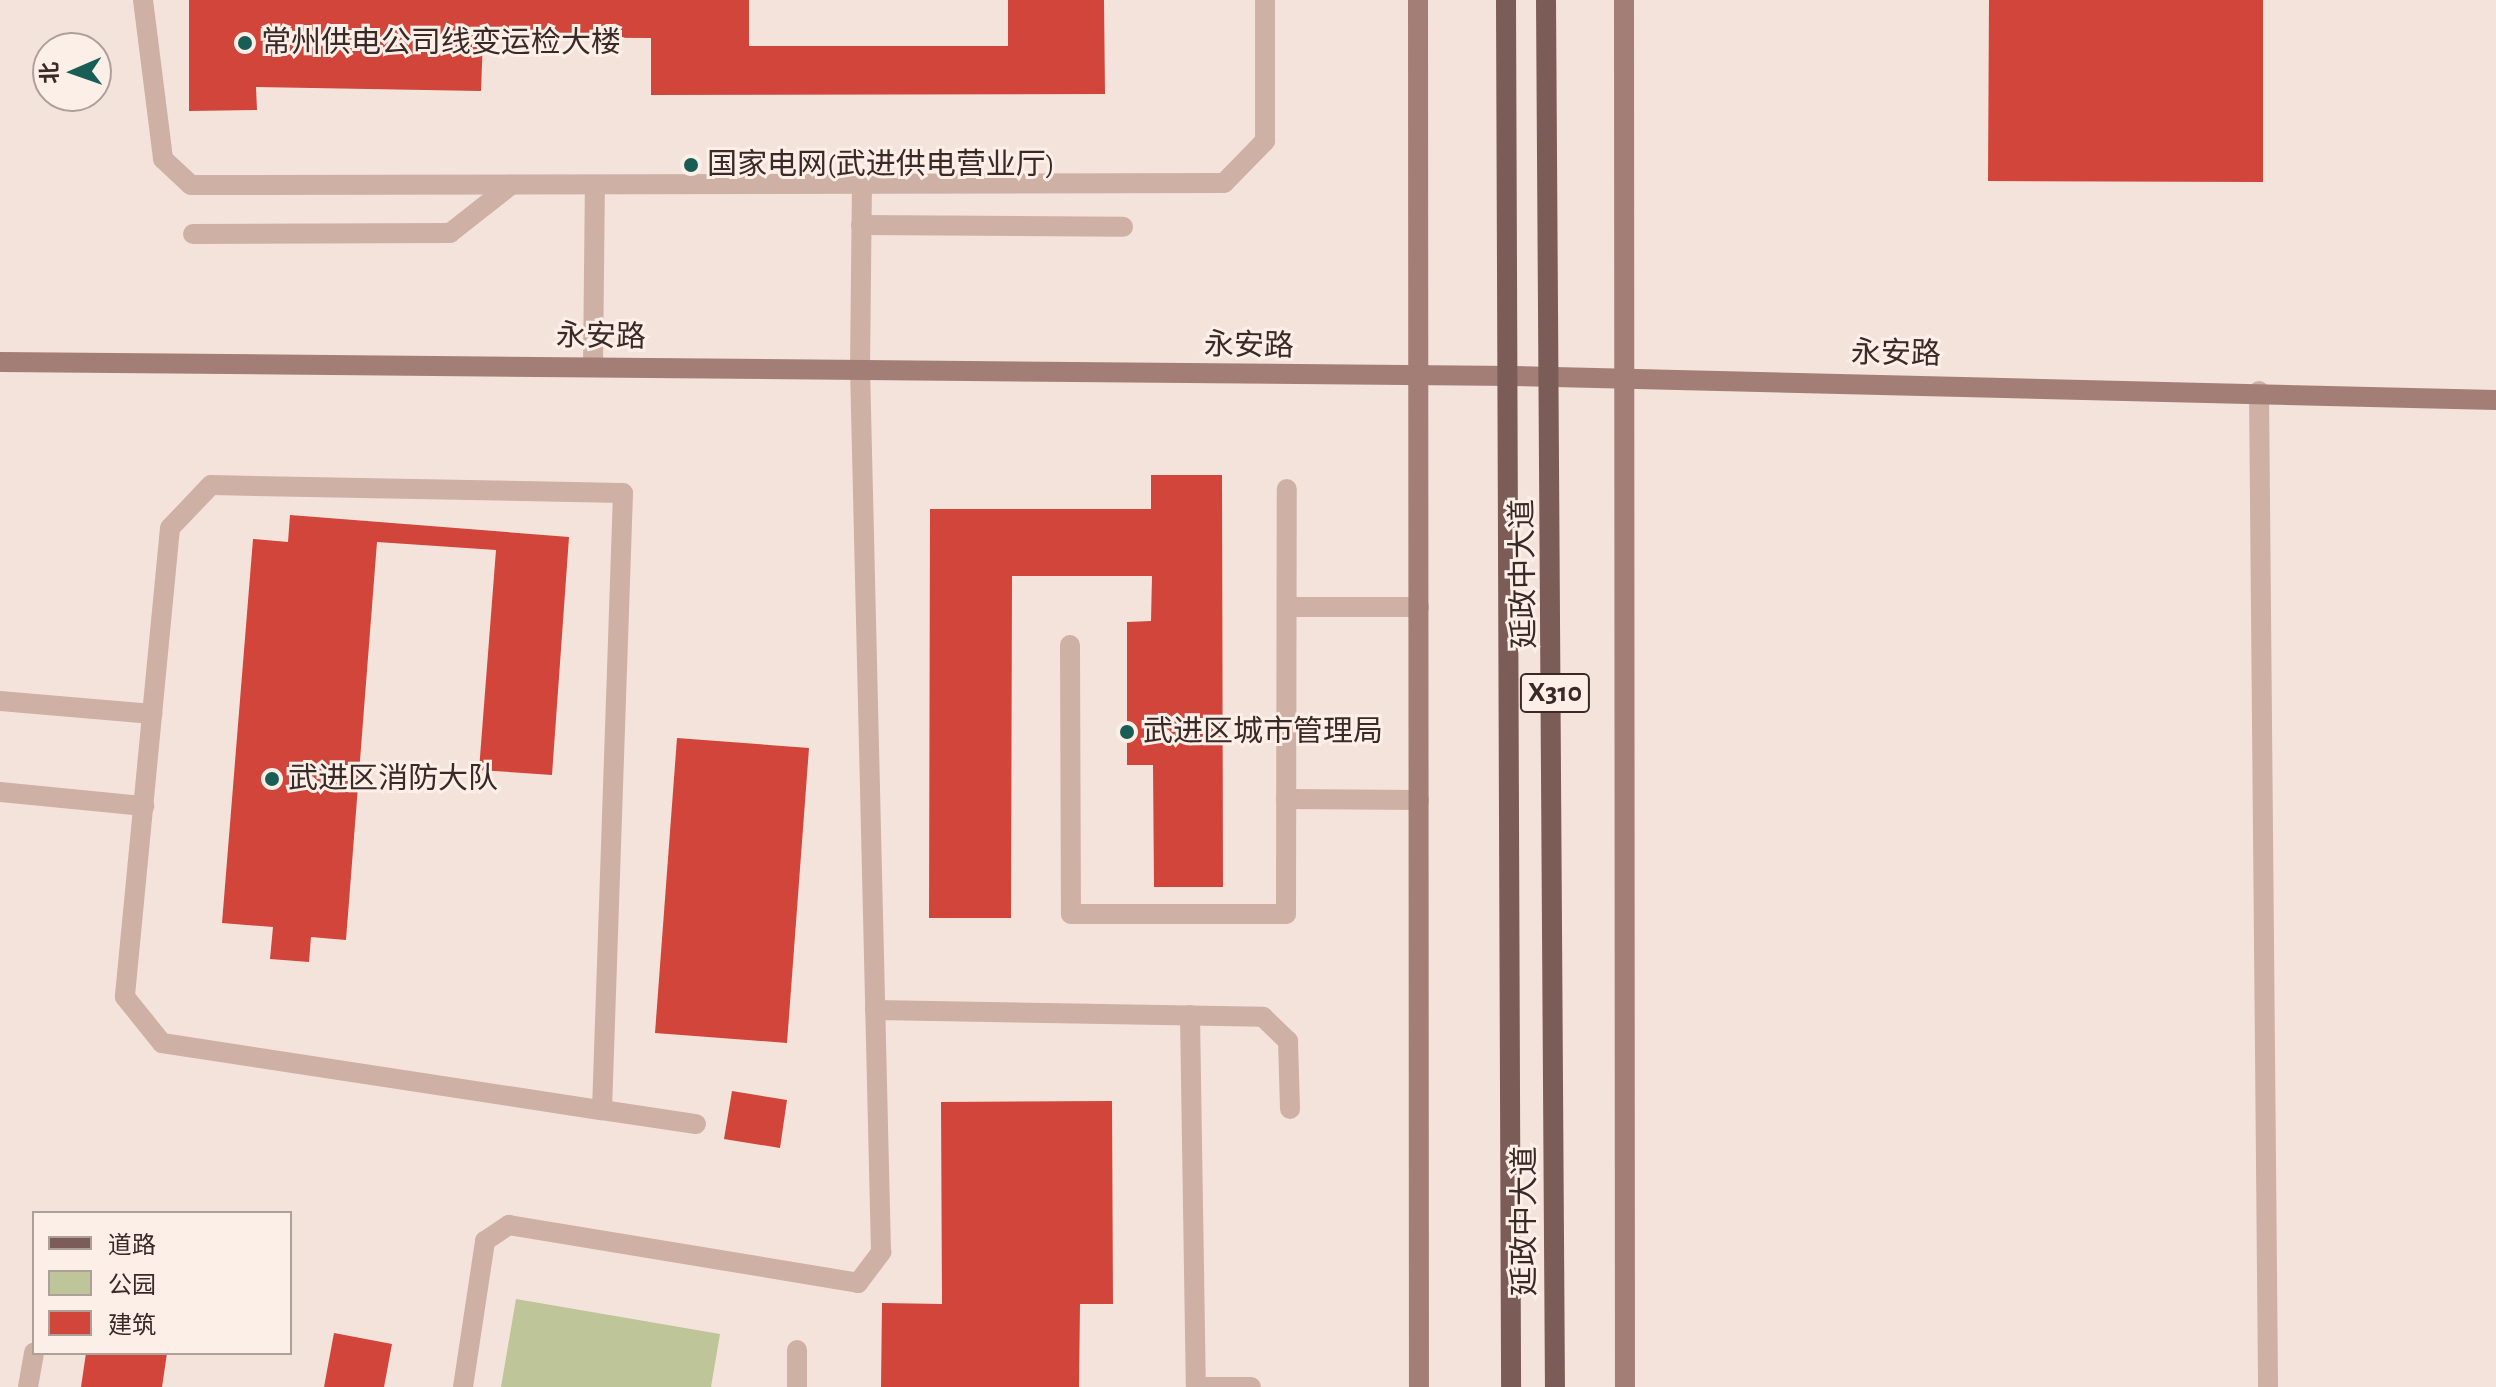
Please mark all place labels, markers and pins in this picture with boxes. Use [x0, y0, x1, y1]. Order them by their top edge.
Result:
place label: 常州供电公司线变运检大楼 [261, 25, 621, 61]
marker: 常州供电公司线变运检大楼 [236, 34, 254, 52]
place label: 国家电网(武进供电营业厅) [707, 147, 1055, 183]
marker: 国家电网(武进供电营业厅) [682, 156, 700, 174]
place label: 武进区城市管理局 [1143, 714, 1383, 750]
marker: 武进区城市管理局 [1118, 723, 1136, 741]
place label: 武进区消防大队 [288, 761, 498, 797]
marker: 武进区消防大队 [263, 770, 281, 788]

